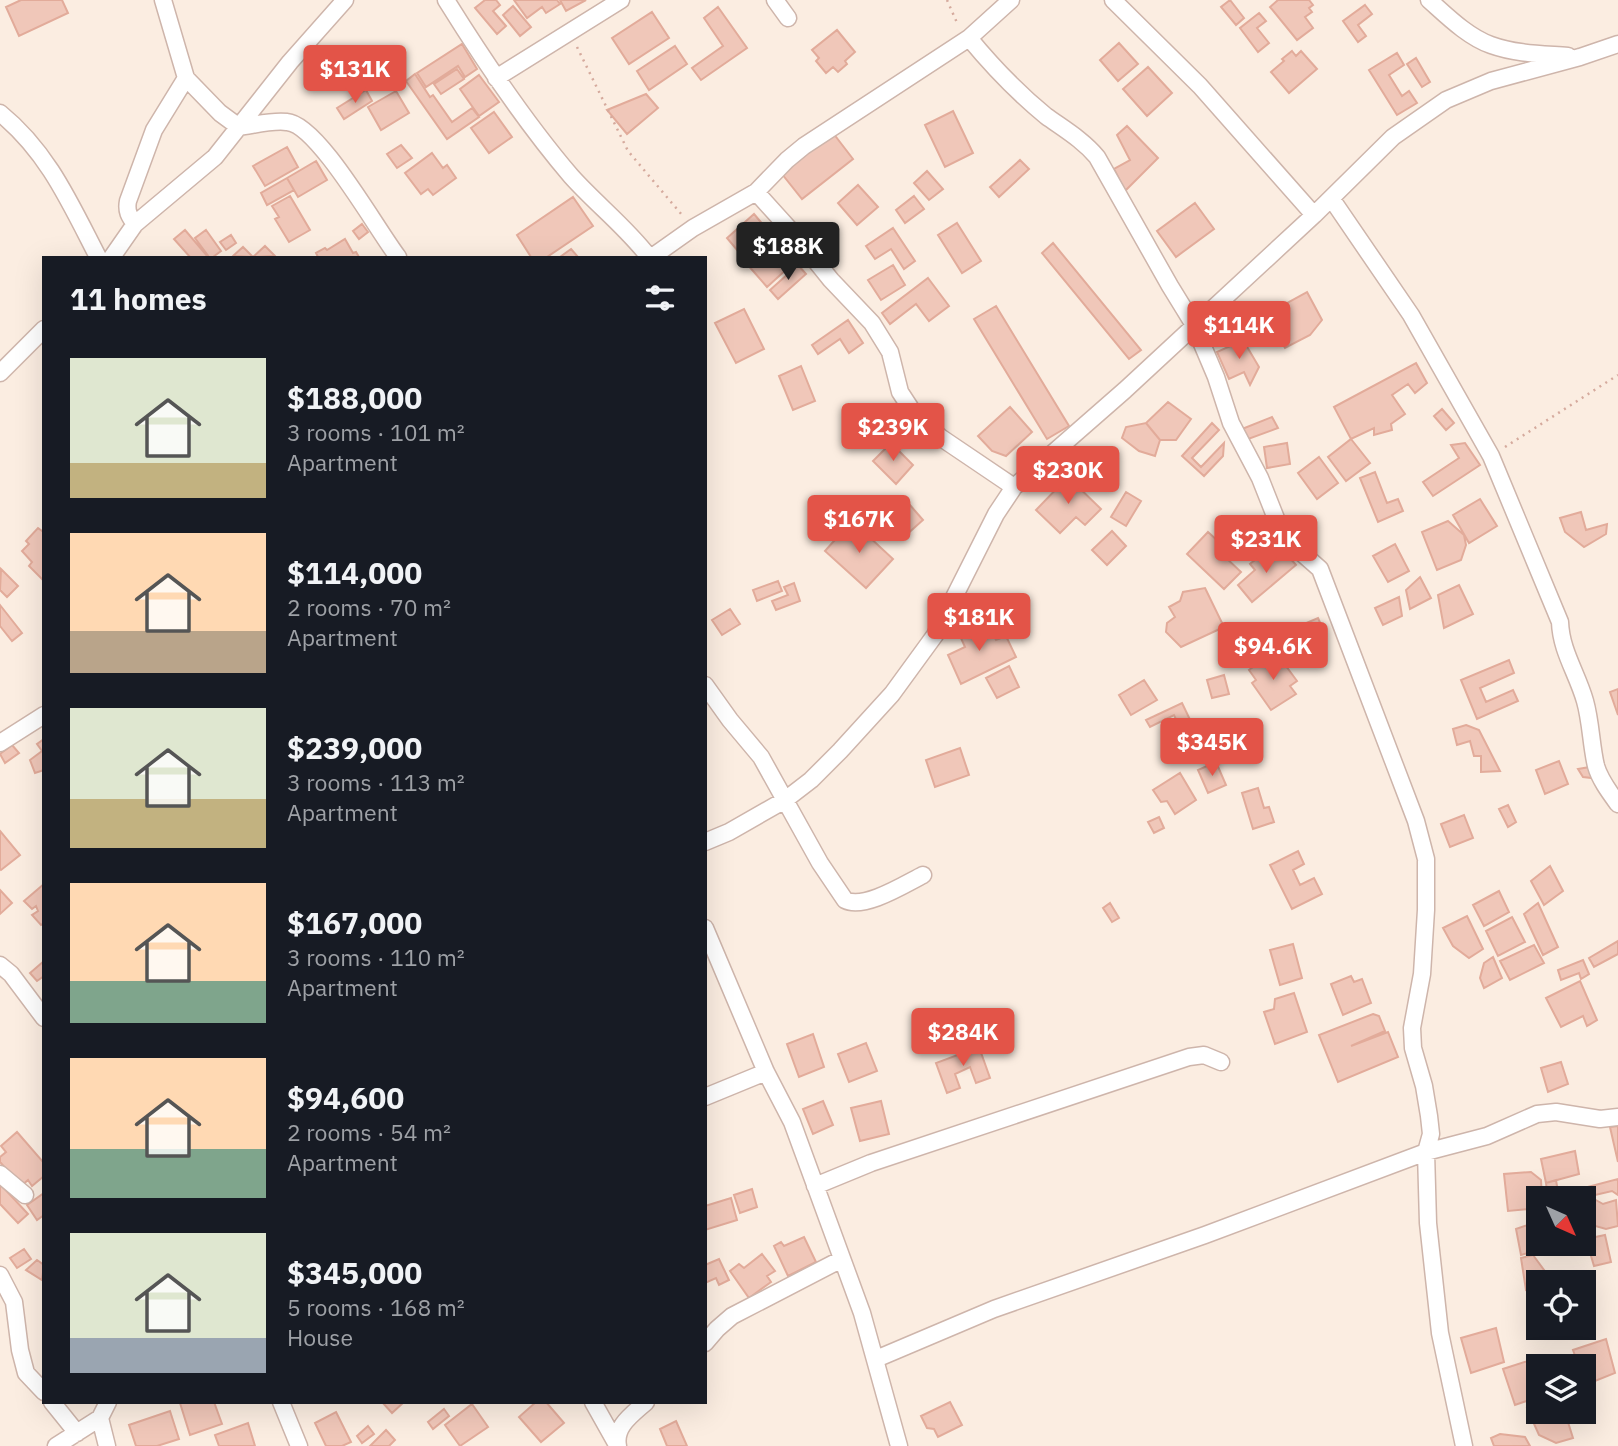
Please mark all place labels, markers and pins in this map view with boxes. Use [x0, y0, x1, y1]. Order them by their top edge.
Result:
pin: $131K [306, 46, 404, 105]
pin: $188K [739, 222, 837, 282]
pin: $114K [1190, 302, 1288, 361]
pin: $239K [844, 404, 942, 463]
pin: $230K [1019, 447, 1117, 506]
pin: $167K [810, 496, 908, 555]
pin: $231K [1217, 516, 1315, 575]
pin: $181K [930, 594, 1028, 653]
pin: $94.6K [1216, 622, 1330, 682]
pin: $345K [1163, 718, 1261, 778]
pin: $284K [914, 1009, 1012, 1068]

